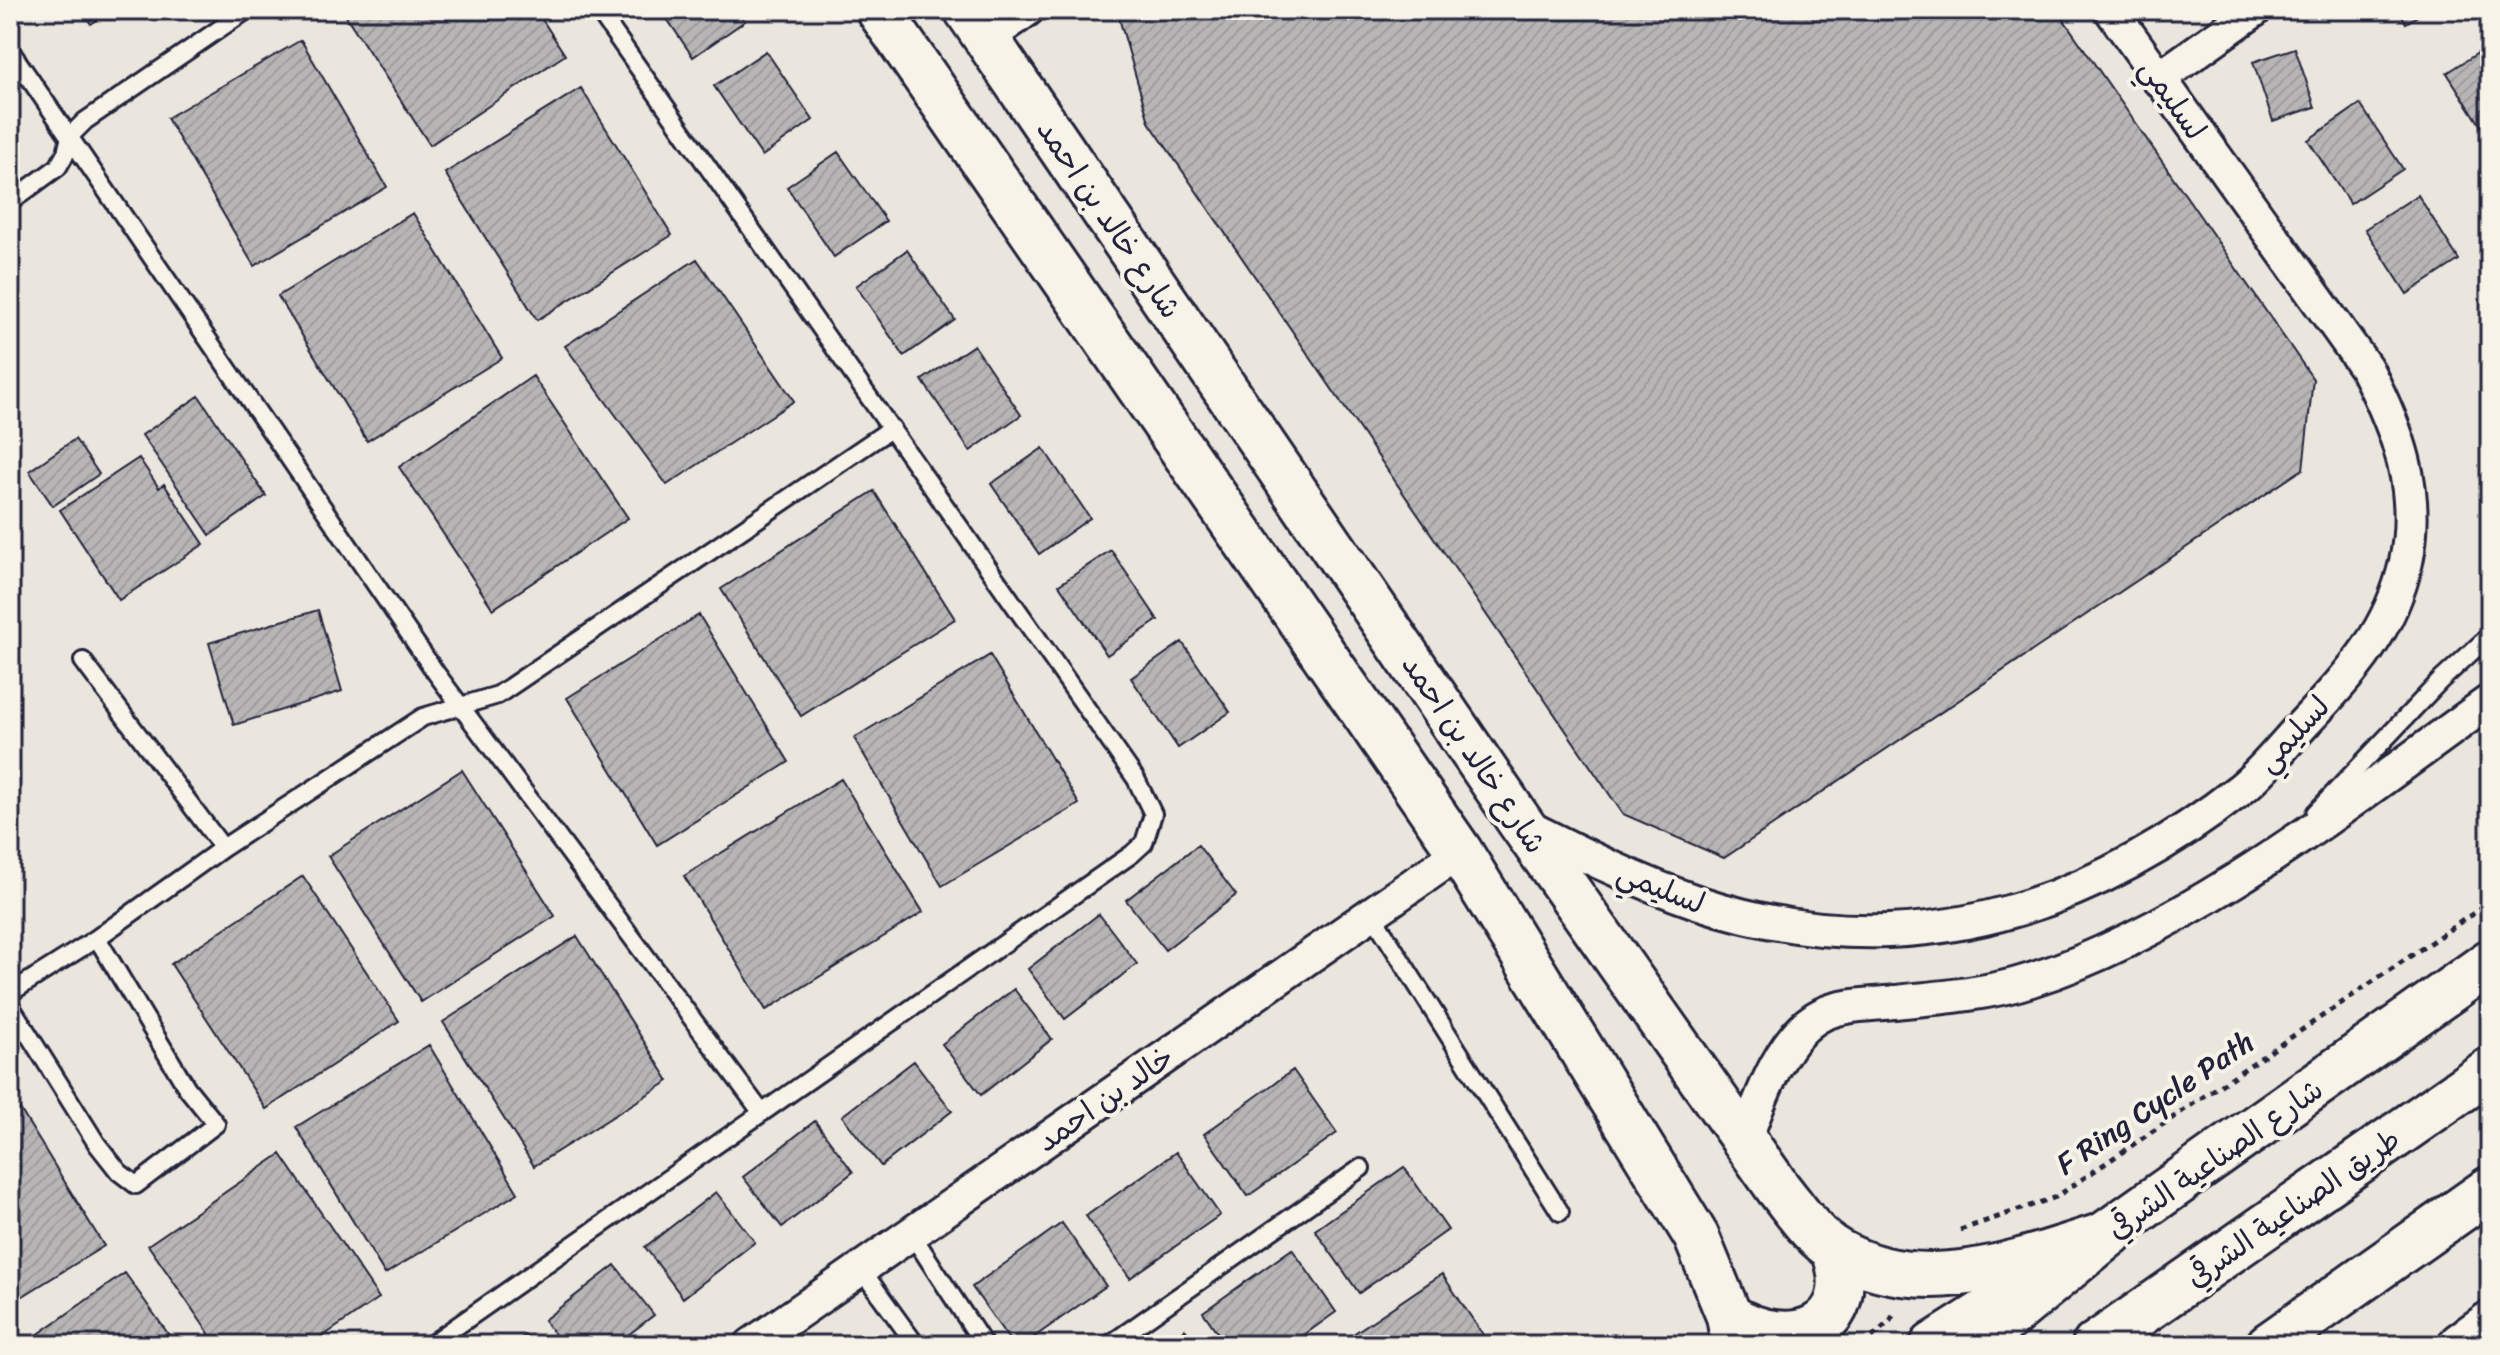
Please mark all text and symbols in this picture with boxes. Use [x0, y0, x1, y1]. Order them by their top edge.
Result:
street label: لسليمي [2125, 46, 2221, 152]
street label: شارع خالد بن احمد [1022, 108, 1196, 330]
street label: شارع خالد بن احمد [1387, 643, 1561, 865]
street label: لسليمي [2242, 682, 2344, 786]
street label: لسليمي [1609, 846, 1713, 930]
street label: F Ring Cycle Path [2044, 1016, 2266, 1190]
street label: خالد بن احمد [1024, 1031, 1186, 1167]
street label: شارع الصناعية الشرقي [2095, 1064, 2335, 1254]
street label: طريق الصناعية الشرقي [2174, 1113, 2412, 1303]

